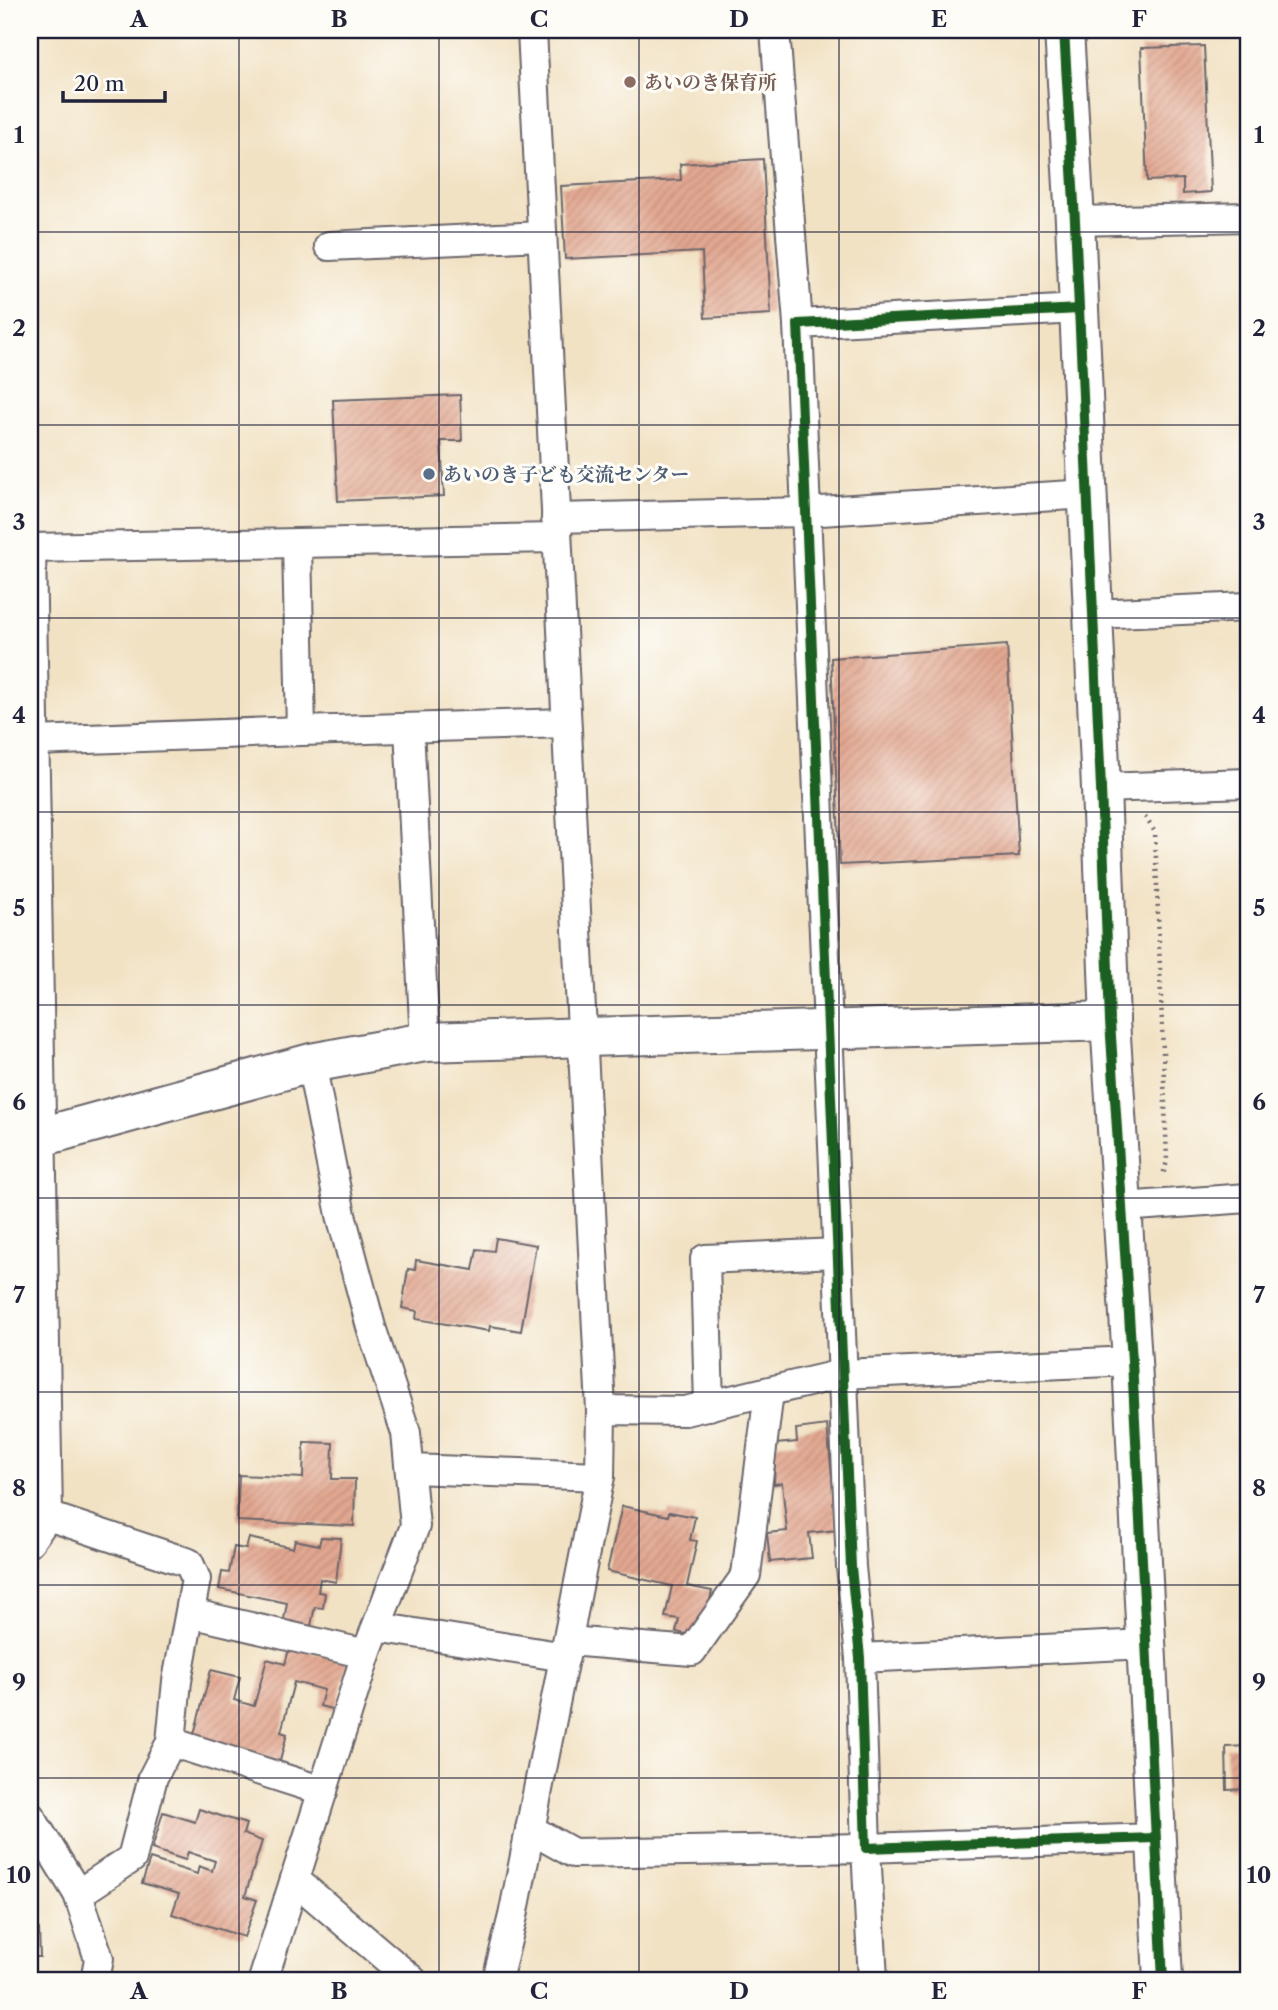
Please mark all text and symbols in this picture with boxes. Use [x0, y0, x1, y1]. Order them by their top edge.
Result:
text: A [129, 5, 149, 33]
text: B [330, 5, 348, 33]
text: C [530, 5, 548, 33]
text: D [729, 5, 749, 33]
text: E [931, 5, 947, 33]
text: F [1131, 5, 1147, 33]
scale bar [63, 60, 164, 104]
text: 20 m [74, 71, 125, 96]
place label: あいのき保育所 [644, 71, 777, 94]
marker: あいのき保育所 [622, 74, 638, 90]
text: 1 [14, 121, 25, 149]
text: 1 [1254, 121, 1265, 149]
text: 2 [12, 314, 26, 342]
text: 2 [1252, 314, 1266, 342]
place label: あいのき子ども交流センター [443, 463, 689, 486]
marker: あいのき子ども交流センター [421, 466, 437, 482]
text: 3 [13, 508, 26, 536]
text: 3 [1253, 508, 1266, 536]
text: 4 [12, 701, 26, 729]
text: 4 [1252, 701, 1266, 729]
text: 5 [13, 894, 25, 922]
text: 5 [1253, 894, 1265, 922]
text: 6 [12, 1088, 26, 1116]
text: 6 [1252, 1088, 1266, 1116]
text: 7 [13, 1281, 25, 1309]
text: 7 [1253, 1281, 1265, 1309]
text: 8 [12, 1474, 26, 1502]
text: 8 [1252, 1474, 1266, 1502]
text: 9 [12, 1668, 26, 1696]
text: 9 [1252, 1668, 1266, 1696]
text: 10 [7, 1861, 31, 1889]
text: 10 [1247, 1861, 1271, 1889]
text: A [129, 1977, 149, 2005]
text: B [330, 1977, 348, 2005]
text: C [530, 1977, 548, 2005]
text: D [729, 1977, 749, 2005]
text: E [931, 1977, 947, 2005]
text: F [1131, 1977, 1147, 2005]

